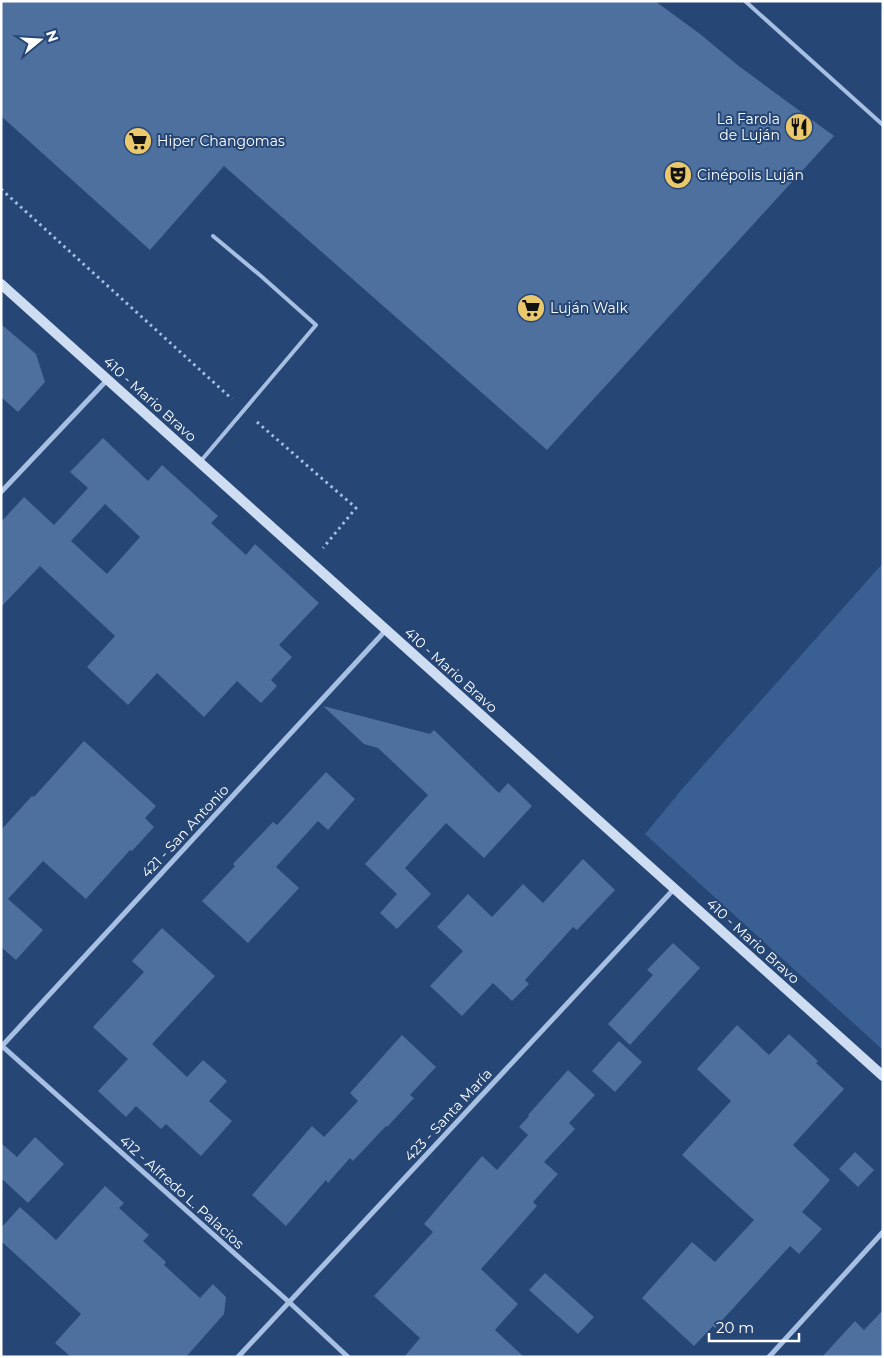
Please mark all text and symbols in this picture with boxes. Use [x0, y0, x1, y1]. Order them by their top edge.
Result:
north arrow [15, 15, 65, 65]
text: N [42, 28, 63, 44]
place label: La Farola de Luján [717, 110, 780, 144]
restaurant icon: La Farola de Luján [784, 112, 814, 142]
supermarket icon: Hiper Changomas [123, 126, 153, 156]
place label: Hiper Changomas [157, 132, 285, 150]
theatre icon: Cinépolis Luján [663, 160, 693, 190]
place label: Cinépolis Luján [697, 166, 804, 184]
supermarket icon: Luján Walk [516, 293, 546, 323]
place label: Luján Walk [550, 299, 629, 317]
street label: 410 - Mario Bravo [100, 352, 200, 446]
street label: 410 - Mario Bravo [401, 623, 501, 717]
street label: 421 - San Antonio [137, 781, 233, 881]
street label: 410 - Mario Bravo [703, 894, 803, 988]
street label: 423 - Santa María [400, 1065, 496, 1165]
street label: 412 - Alfredo L. Palacios [116, 1131, 248, 1253]
scale bar [709, 1310, 799, 1342]
text: 20 m [716, 1318, 754, 1337]

